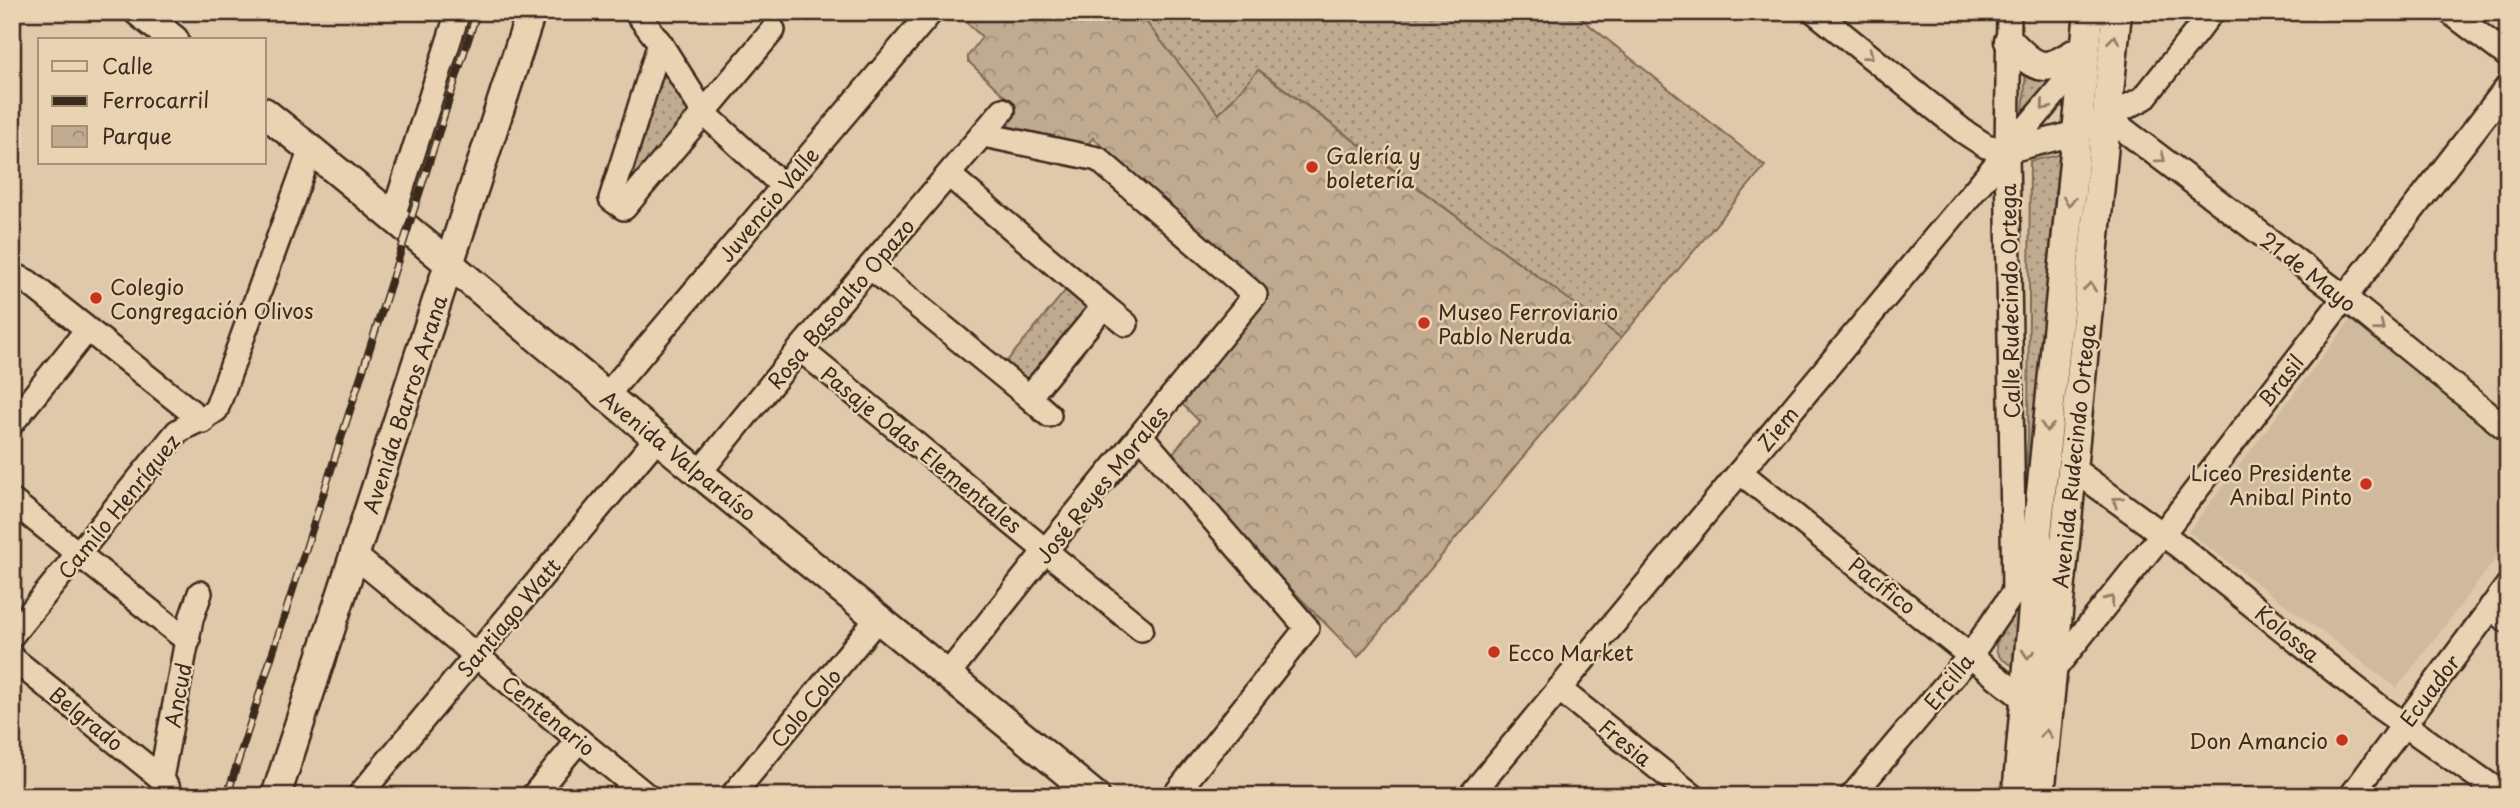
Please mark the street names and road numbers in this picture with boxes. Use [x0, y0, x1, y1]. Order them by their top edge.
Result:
street label: Juvencio Valle [710, 139, 826, 269]
street label: Calle Rudecindo Ortega [1991, 183, 2027, 419]
street label: Rosa Basoalto Opazo [759, 210, 921, 396]
street label: 21 de Mayo [2254, 223, 2364, 319]
street label: Avenida Barros Arana [354, 291, 454, 517]
street label: Avenida Rudecindo Ortega [2043, 322, 2103, 590]
street label: Brasil [2249, 347, 2311, 413]
street label: Pasaje Odas Elementales [815, 358, 1029, 540]
street label: Avenida Valparaíso [594, 382, 764, 528]
street label: José Reyes Morales [1027, 398, 1175, 570]
street label: Ziem [1749, 399, 1805, 457]
street label: Camilo Henríquez [49, 427, 187, 585]
street label: Pacífico [1843, 548, 1923, 622]
street label: Santiago Watt [449, 551, 567, 683]
street label: Kolossa [2249, 597, 2327, 669]
street label: Ercilla [1915, 646, 1981, 716]
street label: Ecuador [2391, 647, 2467, 733]
street label: Ancud [155, 660, 199, 730]
street label: Colo Colo [762, 660, 848, 754]
street label: Centenario [495, 667, 603, 763]
street label: Belgrado [43, 678, 131, 758]
street label: Fresia [1593, 711, 1660, 773]

